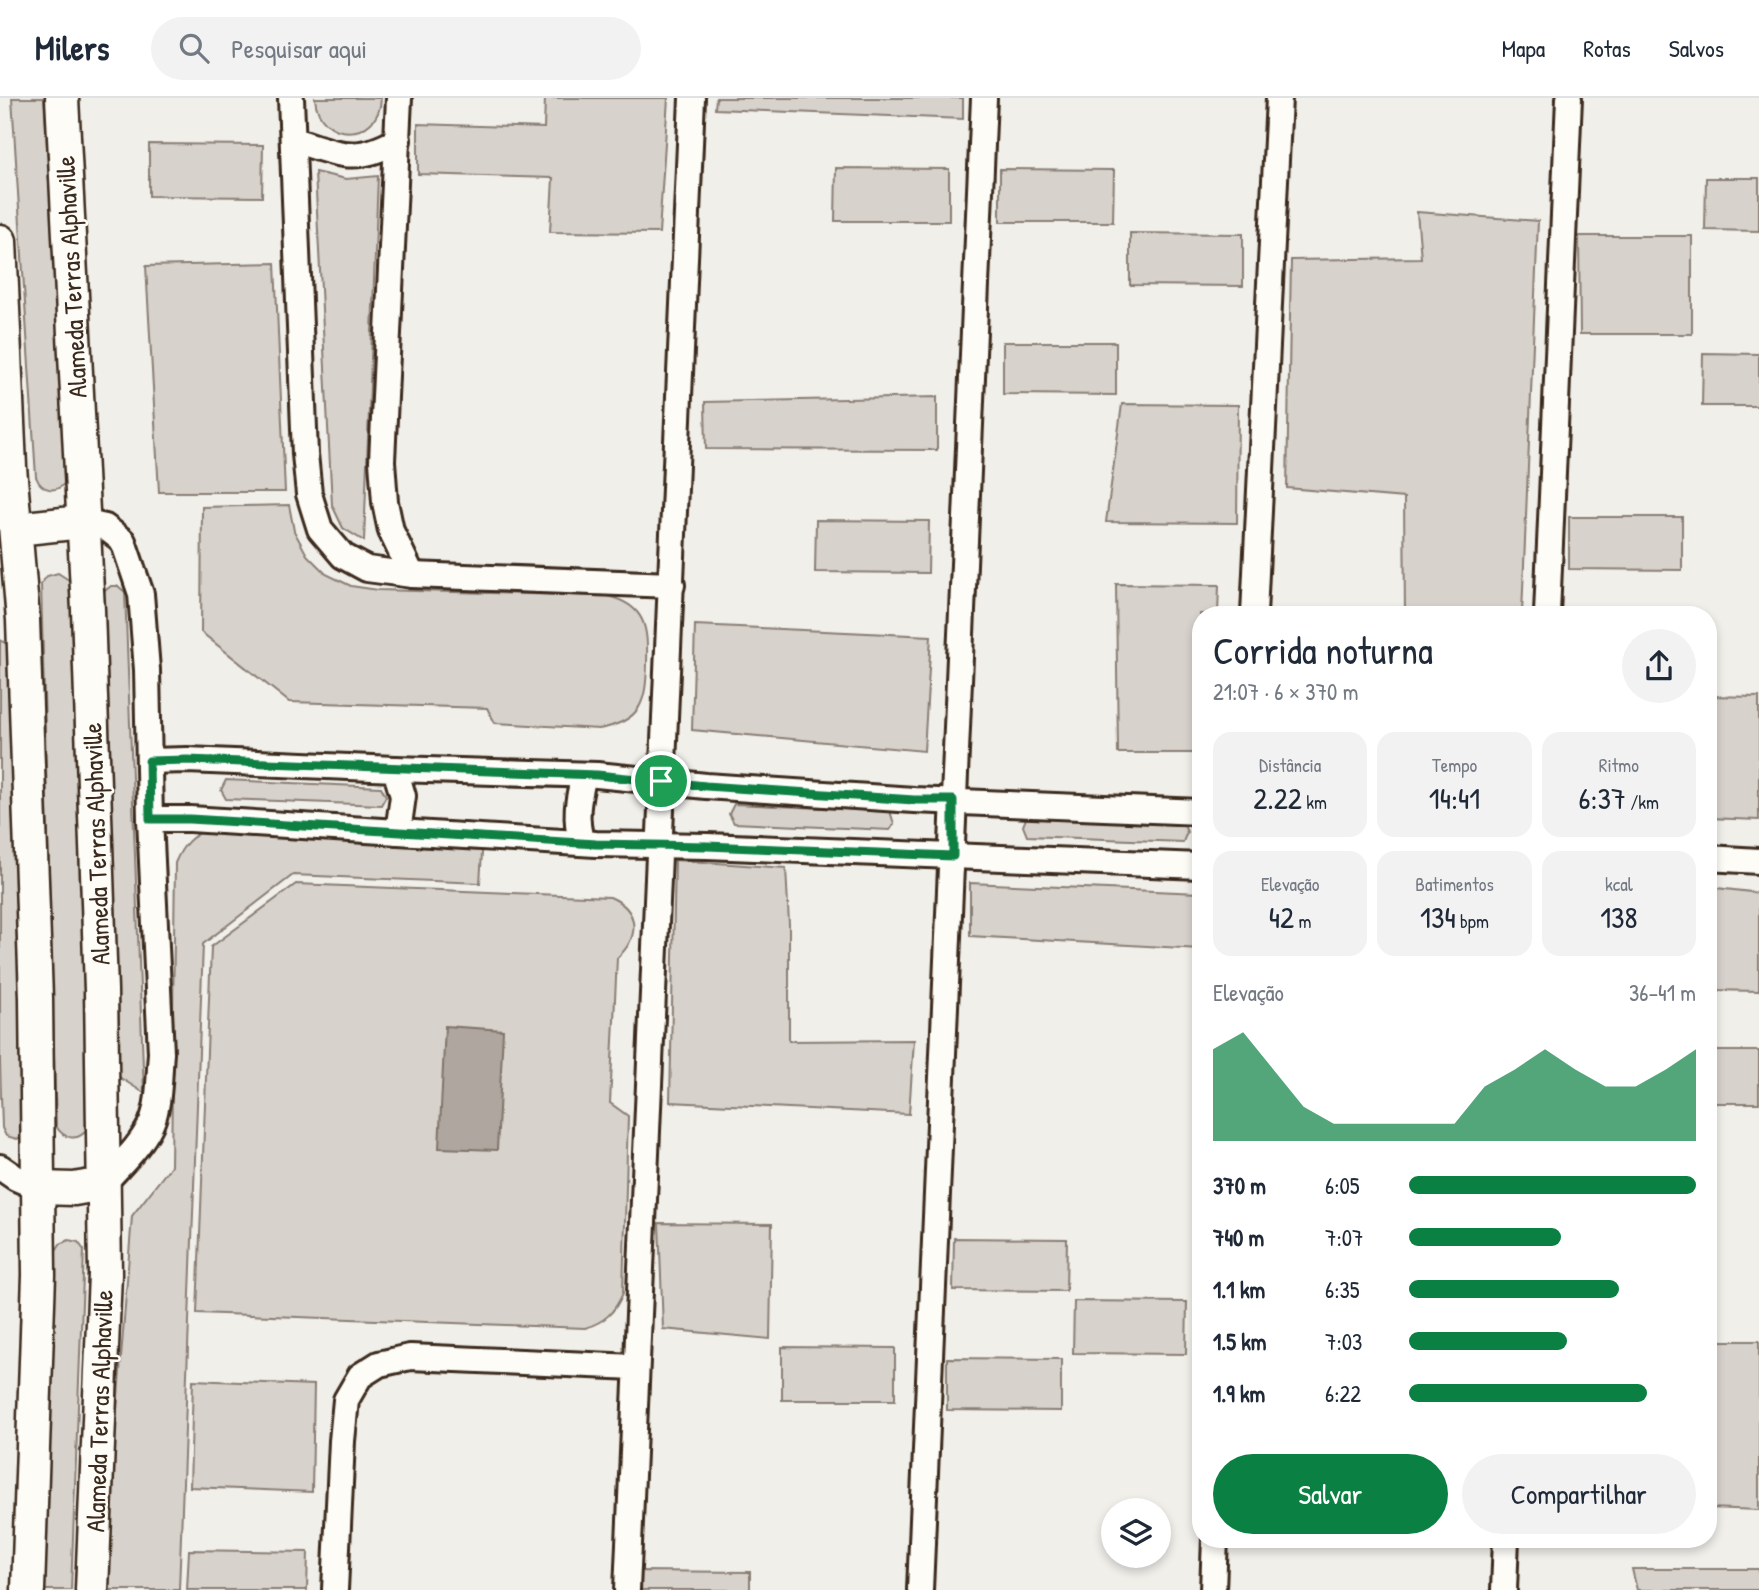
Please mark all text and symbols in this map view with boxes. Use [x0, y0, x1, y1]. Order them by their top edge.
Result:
search box [151, 17, 641, 80]
text: Milers [35, 26, 109, 70]
icon: search [175, 29, 213, 67]
text: Pesquisar aqui [231, 31, 367, 66]
text: Mapa [1502, 32, 1545, 64]
text: Rotas [1583, 32, 1631, 64]
text: Salvos [1669, 32, 1724, 64]
street label: Alameda Terras Alphaville [47, 155, 95, 399]
text: Corrida noturna [1213, 624, 1433, 676]
button: share [1622, 629, 1696, 703]
text: 21:07 · 6 × 370 m [1213, 676, 1358, 707]
street label: Alameda Terras Alphaville [74, 722, 118, 966]
pin [631, 751, 691, 811]
text: Distância [1259, 752, 1321, 778]
text: Tempo [1432, 752, 1477, 778]
text: Ritmo [1599, 752, 1639, 778]
icon: arrive [642, 762, 680, 800]
text: 2.22 [1253, 778, 1302, 818]
text: 14:41 [1429, 778, 1480, 818]
text: 6:37 [1579, 778, 1626, 818]
text: km [1302, 789, 1327, 815]
text: /km [1626, 789, 1659, 815]
text: Elevação [1261, 871, 1319, 897]
text: Batimentos [1415, 871, 1494, 897]
text: kcal [1605, 871, 1633, 897]
text: 42 [1269, 897, 1294, 937]
text: 134 [1420, 897, 1456, 937]
text: 138 [1600, 897, 1637, 937]
text: m [1294, 908, 1311, 934]
text: bpm [1456, 908, 1489, 934]
text: Elevação [1213, 977, 1284, 1008]
text: 36–41 m [1629, 977, 1696, 1008]
text: 370 m [1213, 1170, 1266, 1201]
text: 6:05 [1325, 1170, 1360, 1201]
text: 740 m [1213, 1222, 1264, 1253]
text: 7:07 [1325, 1222, 1363, 1253]
text: 1.1 km [1213, 1274, 1265, 1305]
text: 6:35 [1325, 1274, 1360, 1305]
street label: Alameda Terras Alphaville [77, 1289, 121, 1533]
text: 1.5 km [1213, 1326, 1266, 1357]
text: 7:03 [1325, 1326, 1362, 1357]
text: 1.9 km [1213, 1378, 1265, 1409]
text: 6:22 [1325, 1378, 1361, 1409]
button: Salvar [1213, 1454, 1448, 1534]
button: Compartilhar [1462, 1454, 1696, 1534]
map controls [1101, 1498, 1171, 1568]
button: layers [1101, 1498, 1171, 1568]

